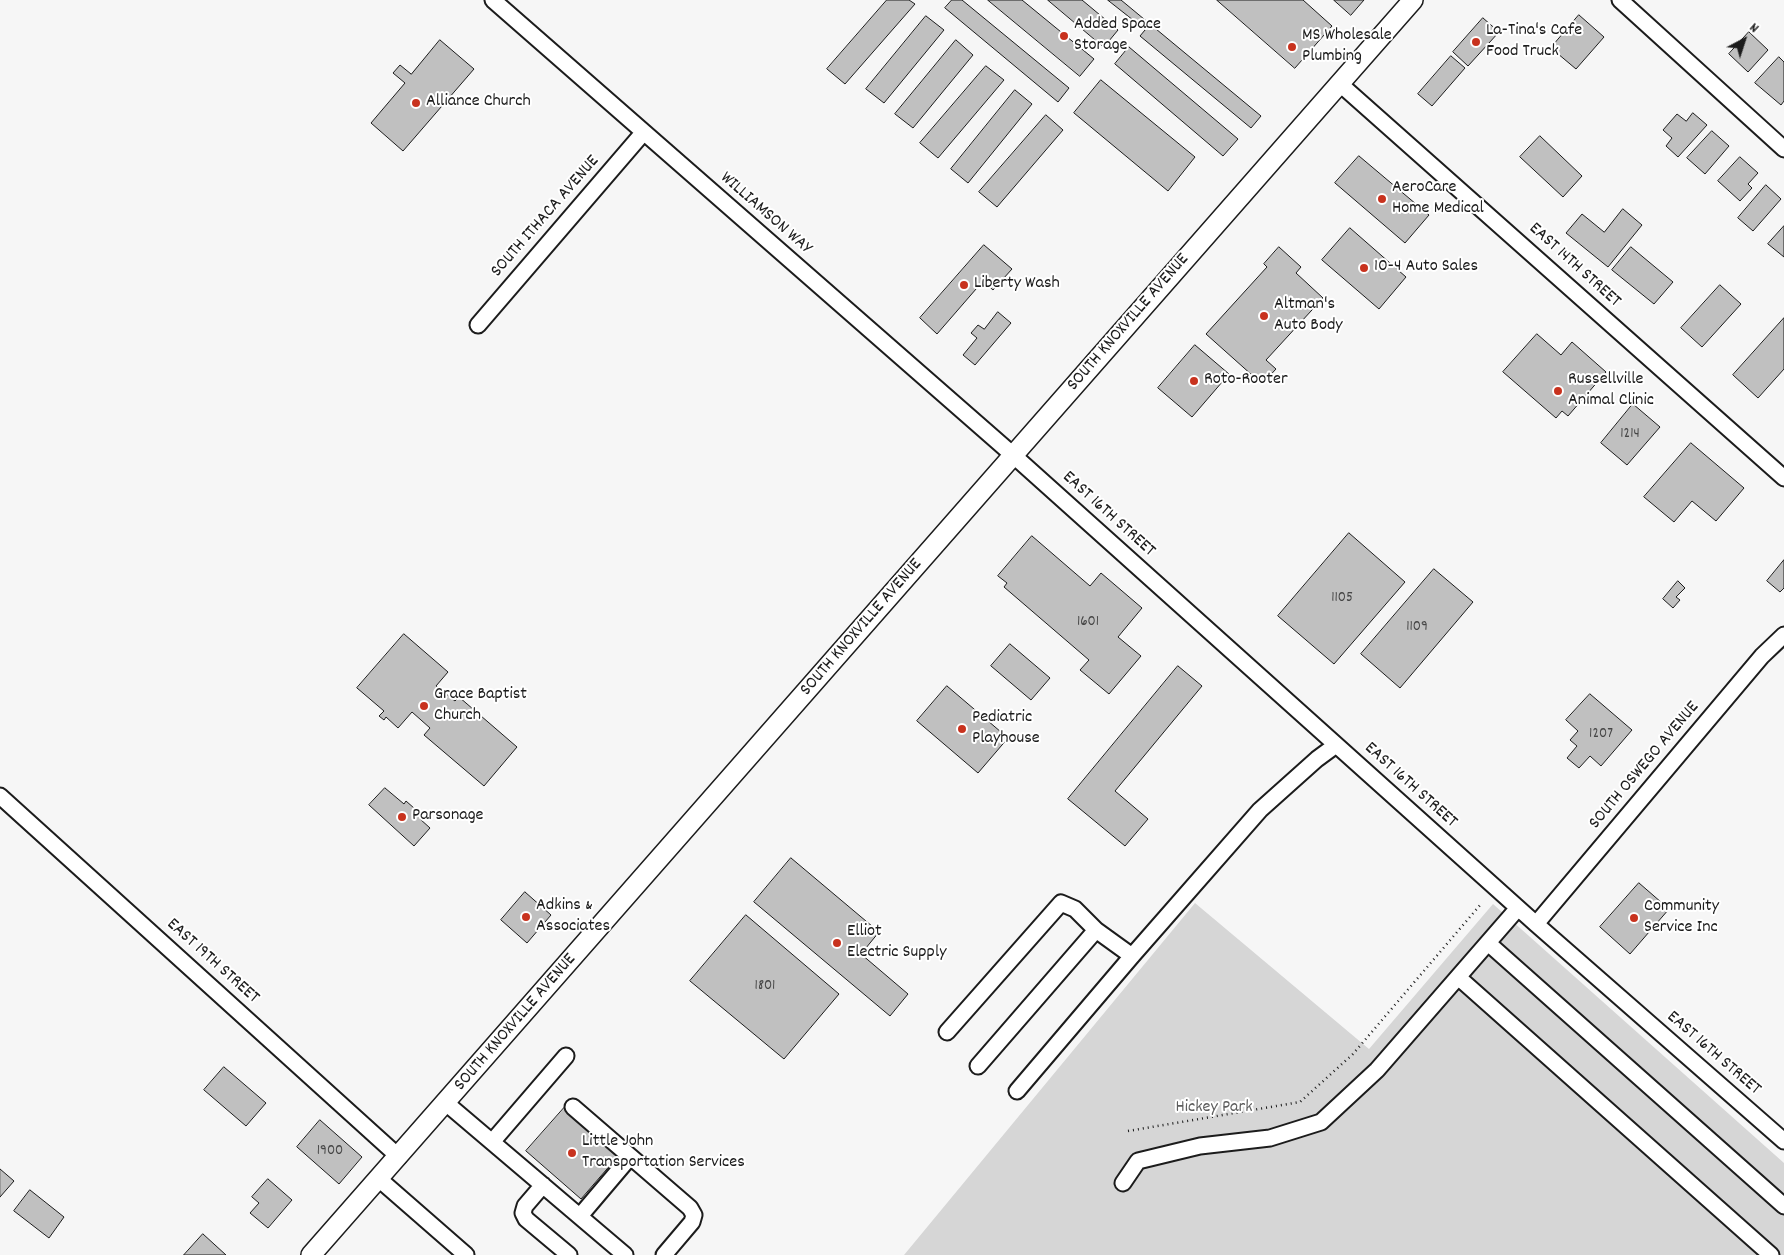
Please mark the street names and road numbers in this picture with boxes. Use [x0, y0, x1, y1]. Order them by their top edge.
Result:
street label: SOUTH ITHACA AVENUE [487, 152, 605, 282]
street label: WILLIAMSON WAY [715, 168, 815, 260]
street label: EAST 14TH STREET [1523, 219, 1625, 313]
street label: SOUTH KNOXVILLE AVENUE [1063, 250, 1195, 396]
street label: EAST 16TH STREET [1057, 467, 1159, 563]
street label: SOUTH KNOXVILLE AVENUE [796, 555, 928, 701]
street label: SOUTH OSWEGO AVENUE [1585, 698, 1705, 834]
street label: EAST 16TH STREET [1359, 738, 1461, 834]
street label: EAST 19TH STREET [161, 915, 263, 1009]
street label: SOUTH KNOXVILLE AVENUE [450, 950, 582, 1096]
street label: EAST 16TH STREET [1661, 1007, 1765, 1101]

